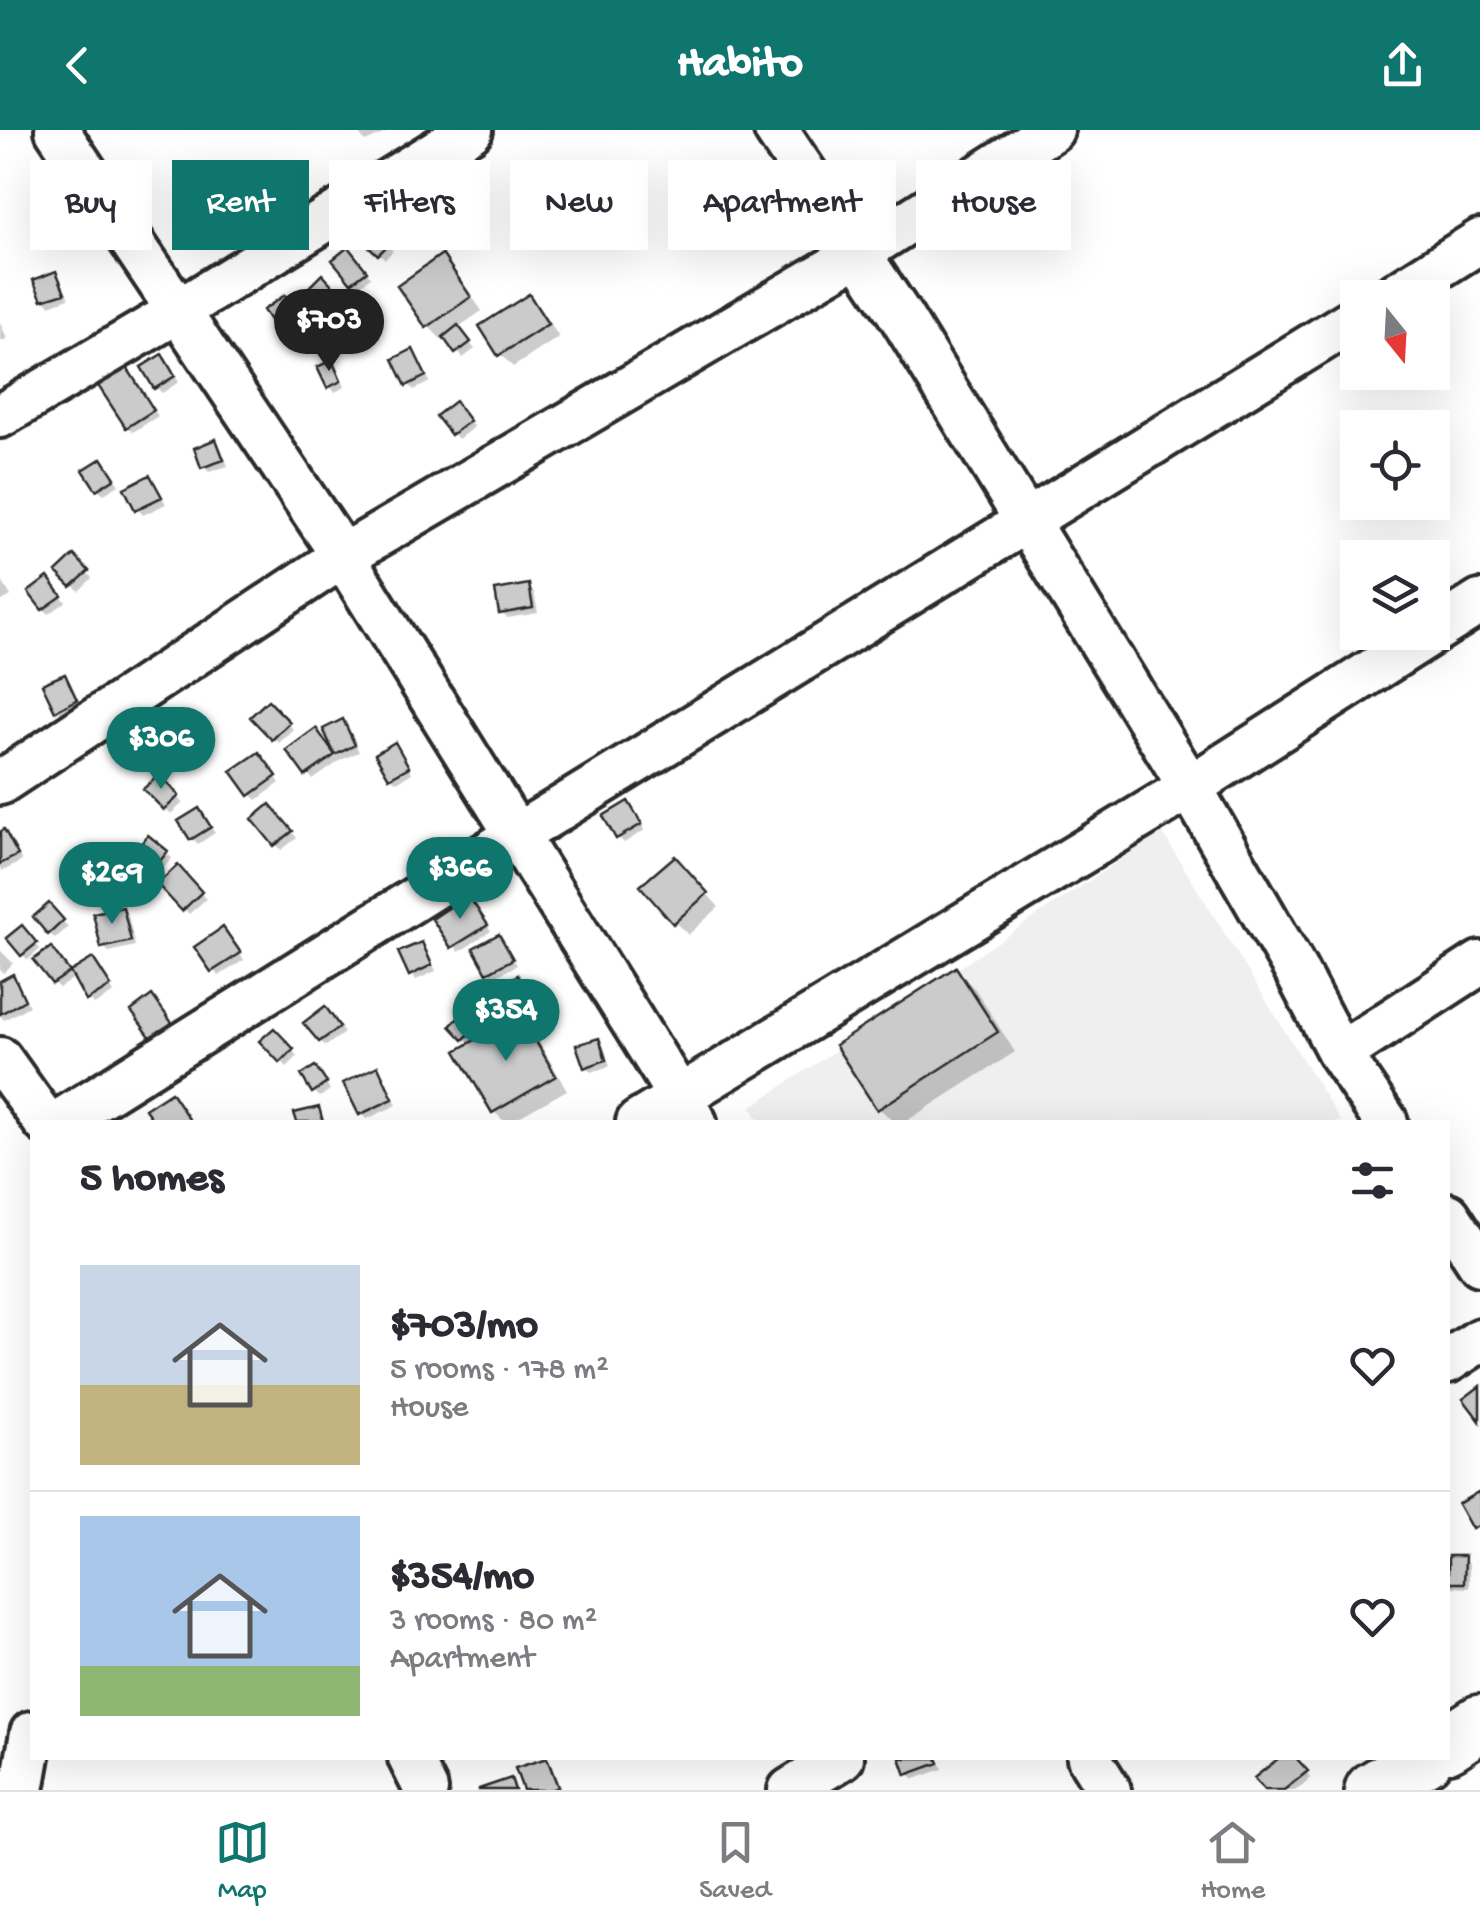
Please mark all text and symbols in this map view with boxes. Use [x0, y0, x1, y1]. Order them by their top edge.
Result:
icon: back [50, 38, 105, 93]
icon: share [1375, 38, 1430, 93]
text: Habito [677, 39, 803, 92]
chip: Buy [30, 160, 152, 250]
chip: Rent [172, 160, 309, 250]
chip: Filters [329, 160, 490, 250]
chip: New [510, 160, 648, 250]
chip: Apartment [668, 160, 896, 250]
chip: House [916, 160, 1071, 250]
north arrow [1340, 280, 1450, 390]
map controls [1340, 280, 1450, 650]
pin: $703 [270, 289, 388, 374]
text: $703 [296, 302, 362, 340]
button: locate [1340, 410, 1450, 520]
button: layers [1340, 540, 1450, 650]
pin: $306 [102, 707, 220, 792]
text: $306 [128, 720, 194, 758]
pin: $366 [401, 837, 519, 922]
pin: $269 [53, 842, 171, 927]
text: $366 [428, 850, 492, 888]
text: $269 [81, 855, 143, 893]
pin: $354 [447, 979, 565, 1064]
text: $354 [475, 992, 537, 1030]
icon: filters [1345, 1153, 1400, 1208]
text: 5 homes [80, 1156, 223, 1205]
text: $703/mo [390, 1303, 538, 1352]
icon: home [160, 1305, 280, 1425]
icon: heart [1345, 1338, 1400, 1393]
text: 5 rooms · 178 m² [390, 1352, 609, 1390]
text: House [390, 1390, 468, 1428]
text: $354/mo [390, 1554, 534, 1603]
icon: home [160, 1556, 280, 1676]
icon: heart [1345, 1589, 1400, 1644]
text: 3 rooms · 80 m² [390, 1603, 597, 1641]
text: Apartment [390, 1641, 534, 1679]
tab: Map [215, 1815, 270, 1908]
tab: Saved [699, 1815, 771, 1908]
tab: Home [1200, 1815, 1265, 1908]

